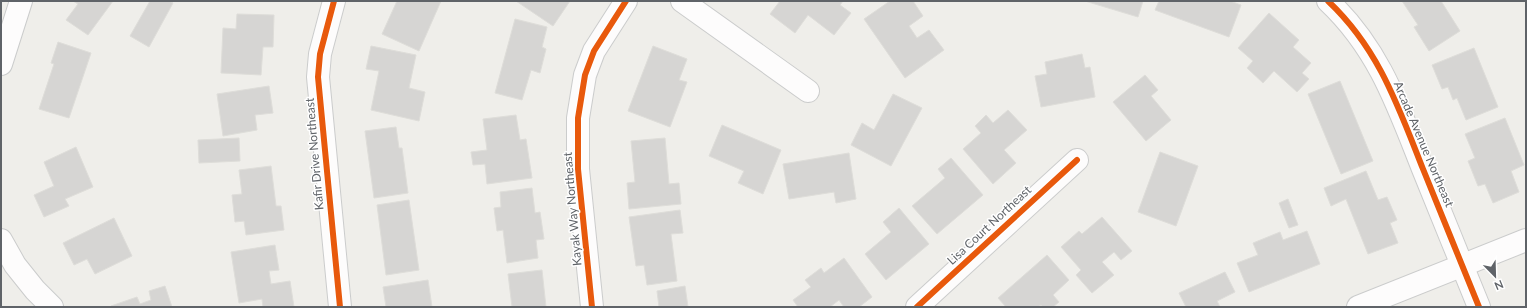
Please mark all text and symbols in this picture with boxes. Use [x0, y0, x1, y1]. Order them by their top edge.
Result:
street label: Arcade Avenue Northeast [1391, 79, 1458, 210]
street label: Kafir Drive Northeast [302, 97, 326, 211]
street label: Kayak Way Northeast [559, 151, 584, 267]
street label: Lisa Court Northeast [944, 182, 1035, 268]
north arrow [1475, 256, 1515, 296]
text: N [1493, 278, 1506, 293]

